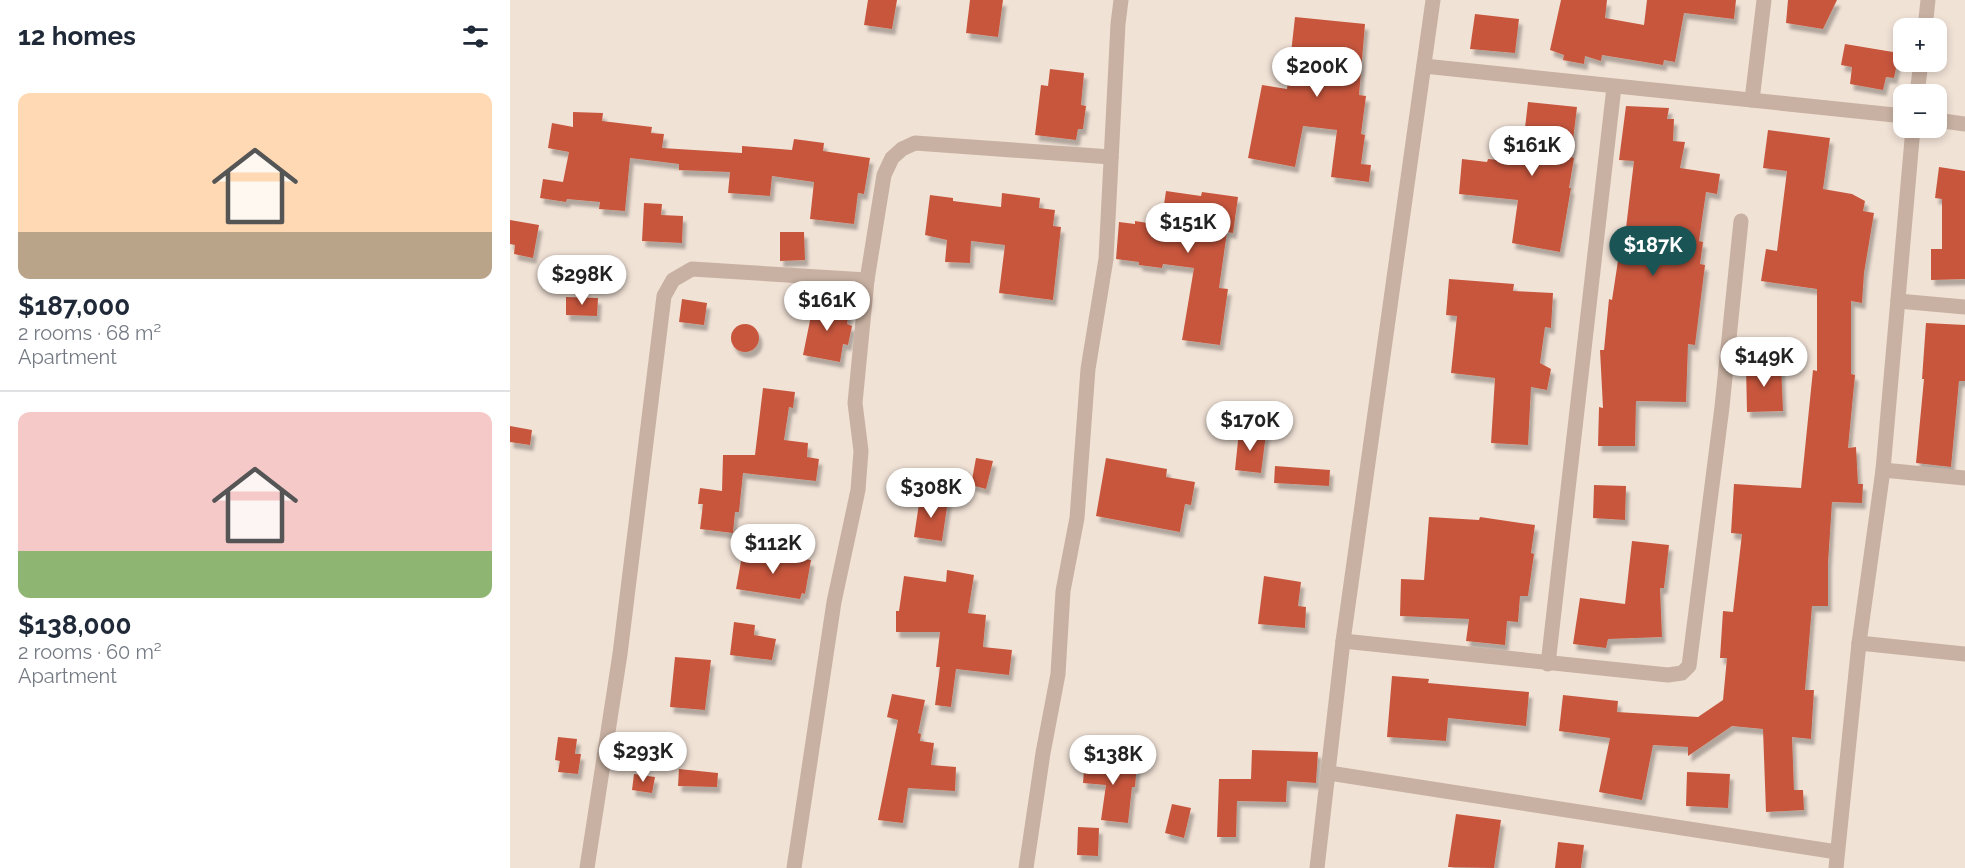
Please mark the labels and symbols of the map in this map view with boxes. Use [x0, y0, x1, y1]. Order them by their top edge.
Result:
pin: $200K [1275, 47, 1359, 98]
pin: $161K [1490, 126, 1574, 177]
pin: $151K [1146, 203, 1230, 254]
pin: $187K [1611, 226, 1695, 277]
pin: $298K [540, 255, 624, 306]
pin: $161K [785, 281, 869, 332]
pin: $149K [1722, 337, 1806, 388]
pin: $170K [1208, 401, 1292, 452]
pin: $308K [889, 468, 973, 519]
pin: $112K [731, 524, 815, 575]
pin: $293K [601, 732, 685, 783]
pin: $138K [1071, 735, 1155, 786]

